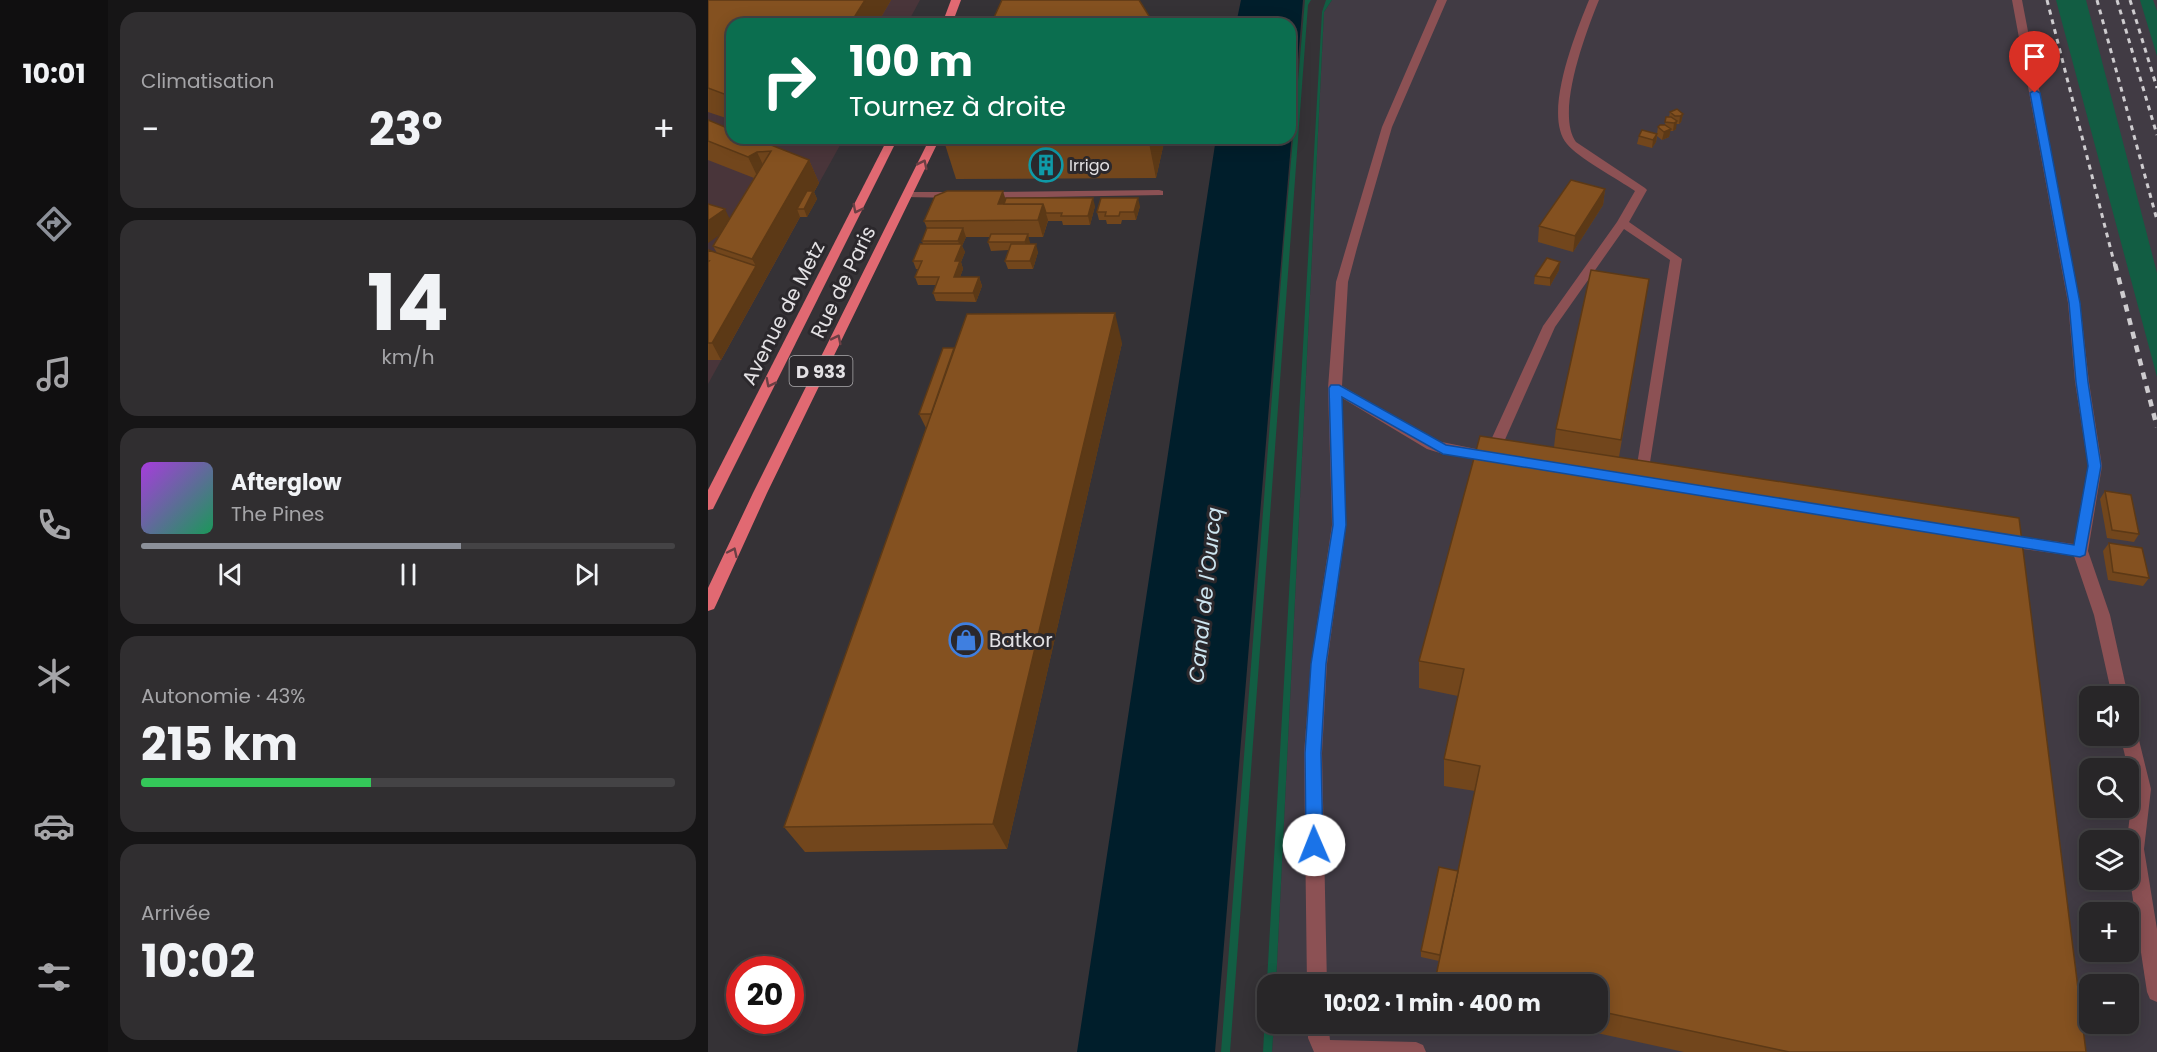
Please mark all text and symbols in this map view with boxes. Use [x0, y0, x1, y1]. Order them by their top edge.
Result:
pin [2009, 31, 2060, 93]
text: 100 m [849, 32, 973, 91]
icon: arrive [2018, 40, 2051, 73]
icon: right [750, 42, 828, 120]
text: 10:01 [22, 55, 86, 92]
text: Climatisation [141, 67, 274, 95]
text: Tournez à droite [849, 88, 1066, 125]
text: 23° [369, 98, 443, 161]
text: − [141, 106, 159, 153]
text: + [652, 106, 675, 153]
building icon: Irrigo [1028, 147, 1064, 183]
place label: Irrigo [1069, 154, 1110, 177]
one-way arrow [915, 159, 927, 170]
icon: directions [33, 203, 75, 245]
one-way arrow [853, 203, 865, 214]
street label: Rue de Paris [804, 221, 882, 343]
street label: Avenue de Metz [735, 236, 831, 390]
text: 14 [367, 248, 449, 357]
one-way arrow [829, 334, 841, 345]
text: km/h [381, 343, 435, 371]
icon: music [33, 353, 75, 395]
road number: D 933 [790, 356, 852, 386]
one-way arrow [765, 377, 777, 388]
text: Afterglow [231, 467, 342, 498]
text: The Pines [231, 500, 325, 528]
icon: phone [33, 504, 75, 546]
water label: Canal de l'Ourcq [1181, 506, 1229, 684]
one-way arrow [725, 547, 737, 558]
icon: previous [214, 558, 247, 591]
icon: pause [392, 558, 425, 591]
icon: next [570, 558, 603, 591]
shop icon: Batkor [948, 622, 984, 658]
place label: Batkor [989, 626, 1053, 654]
icon: climate [33, 655, 75, 697]
text: Autonomie · 43% [141, 682, 305, 710]
map controls [2079, 686, 2139, 1034]
button: sound [2079, 686, 2139, 746]
text: 215 km [141, 713, 298, 776]
button: search [2079, 758, 2139, 818]
icon: car [33, 805, 75, 847]
position arrow [1282, 813, 1346, 877]
button: layers [2079, 830, 2139, 890]
text: Arrivée [141, 899, 210, 927]
button: + [2079, 902, 2139, 962]
text: 10:02 [141, 930, 255, 993]
icon: filters [33, 956, 75, 998]
speed limit sign: 20 [726, 956, 804, 1034]
button: − [2079, 974, 2139, 1034]
text: 10:02 · 1 min · 400 m [1324, 988, 1541, 1019]

